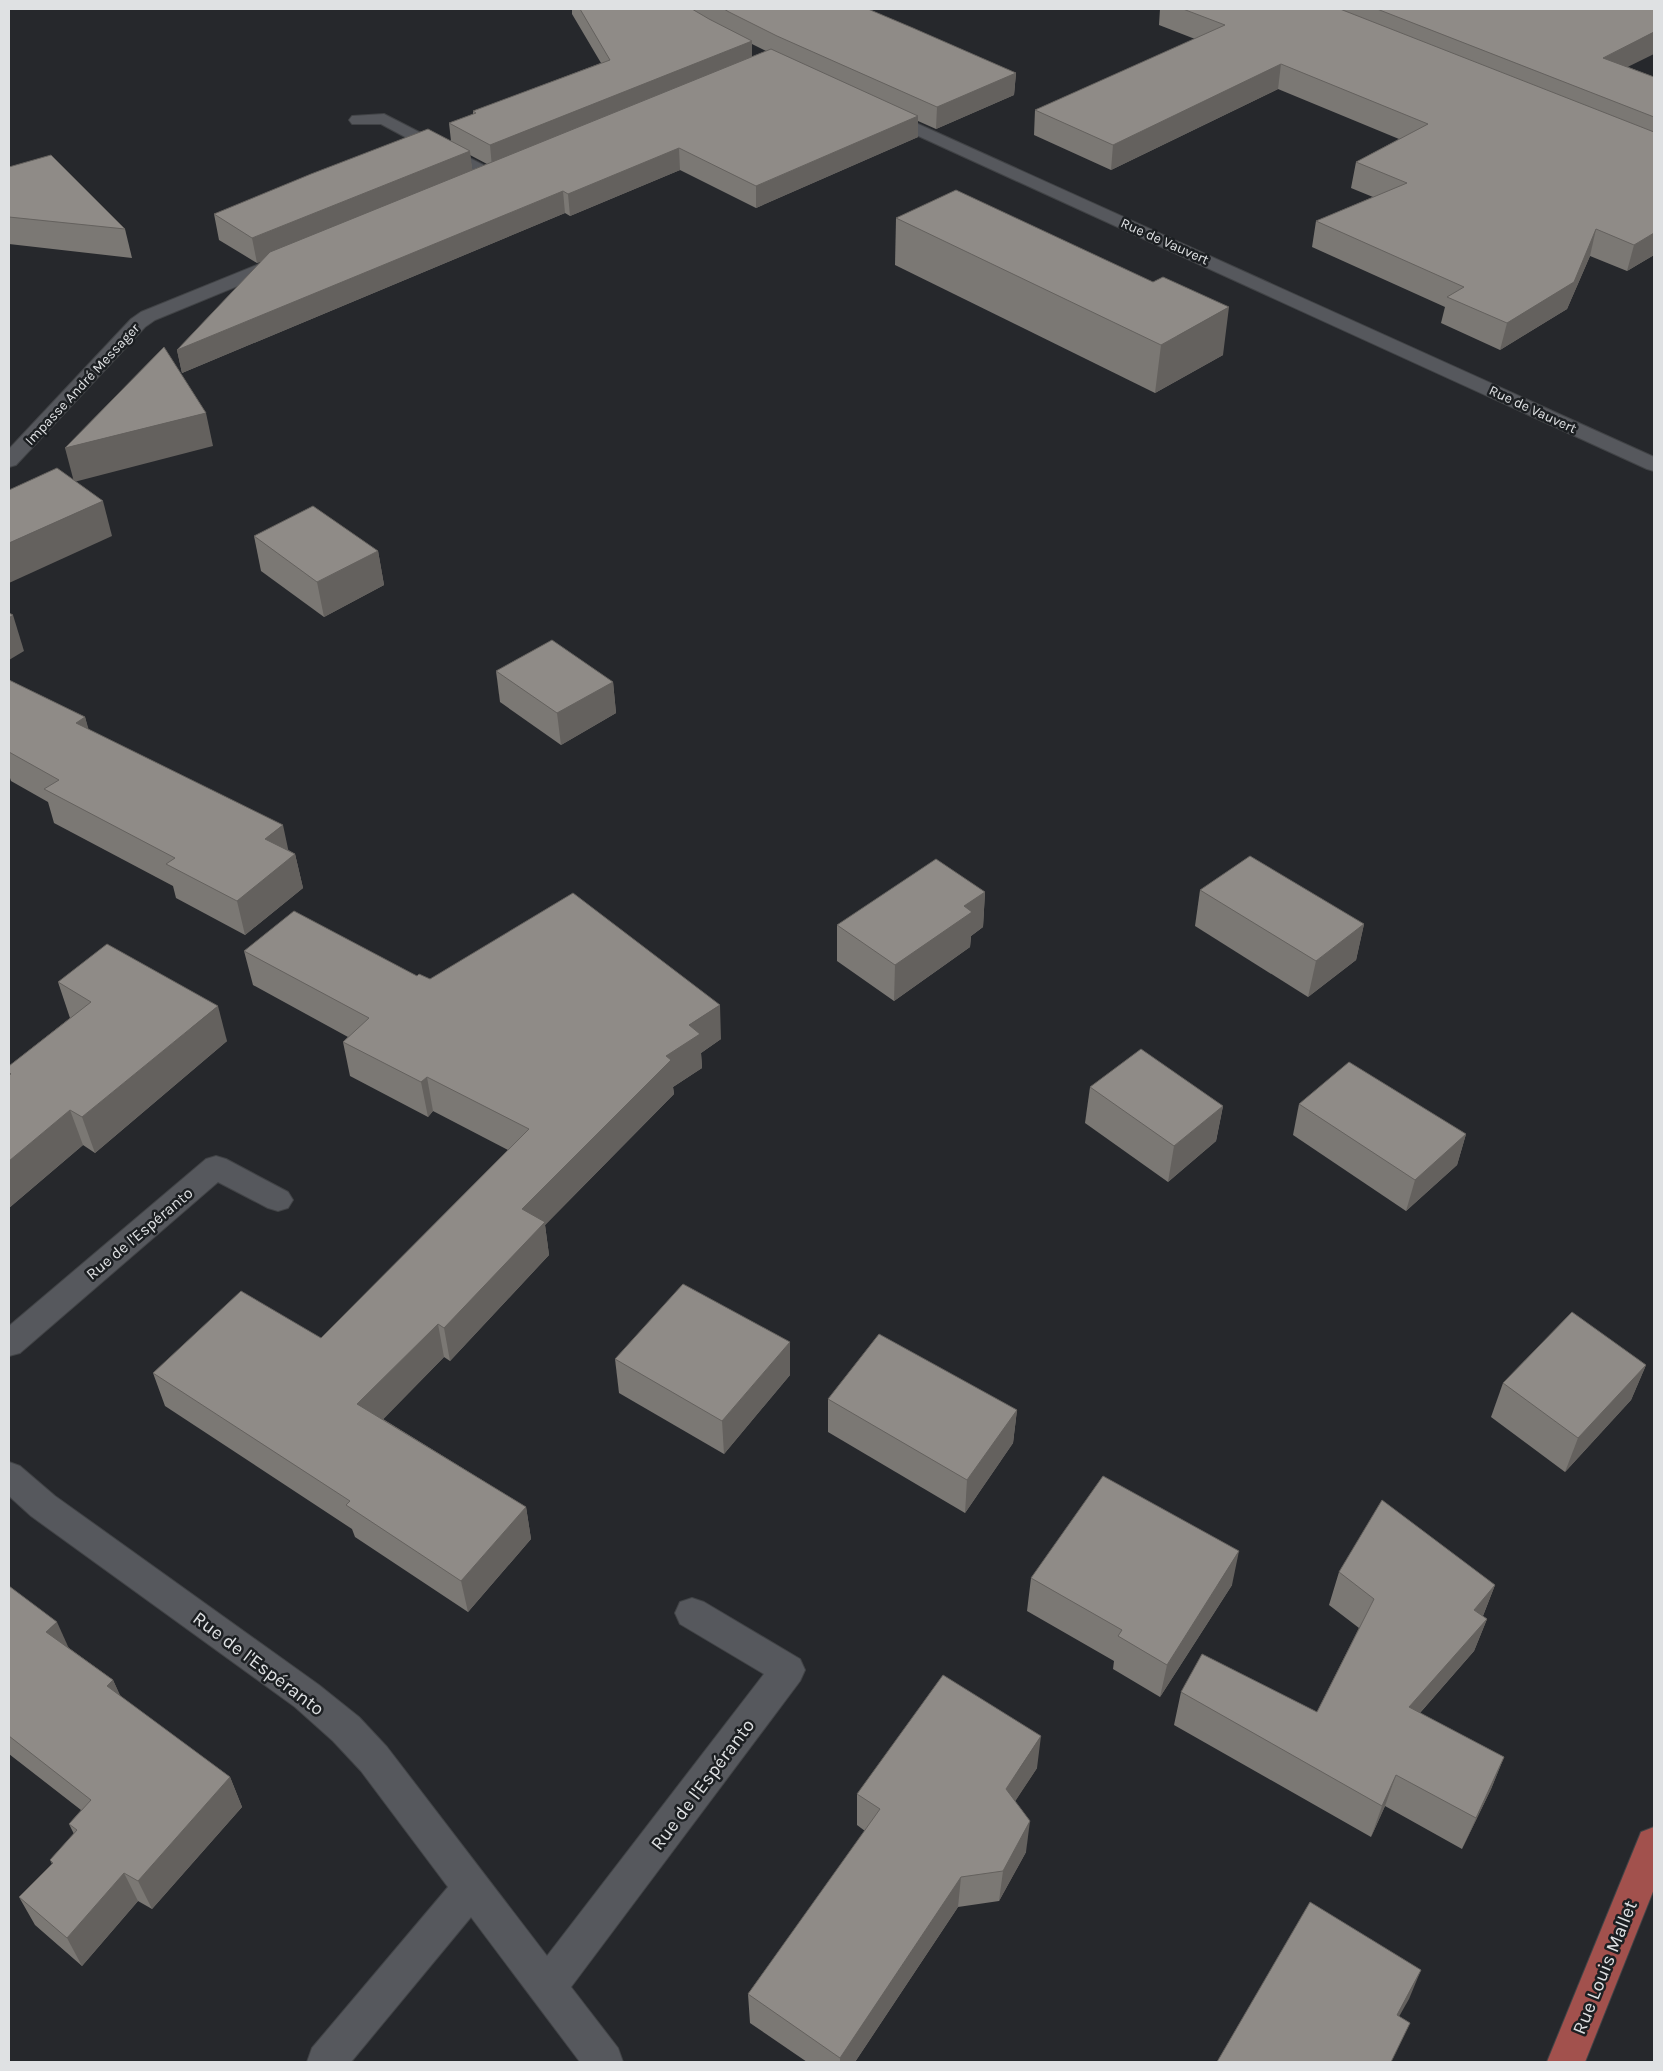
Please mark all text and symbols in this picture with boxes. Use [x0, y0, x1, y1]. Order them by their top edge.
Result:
street label: Rue de Vauvert [1118, 214, 1211, 268]
street label: Impasse André Messager [22, 319, 144, 449]
street label: Rue de Vauvert [1486, 382, 1579, 437]
street label: Rue de l'Espéranto [82, 1183, 197, 1284]
street label: Rue de l'Espéranto [188, 1607, 328, 1720]
street label: Rue de l'Espéranto [646, 1715, 759, 1855]
street label: Rue Louis Mallet [1568, 1897, 1642, 2038]

